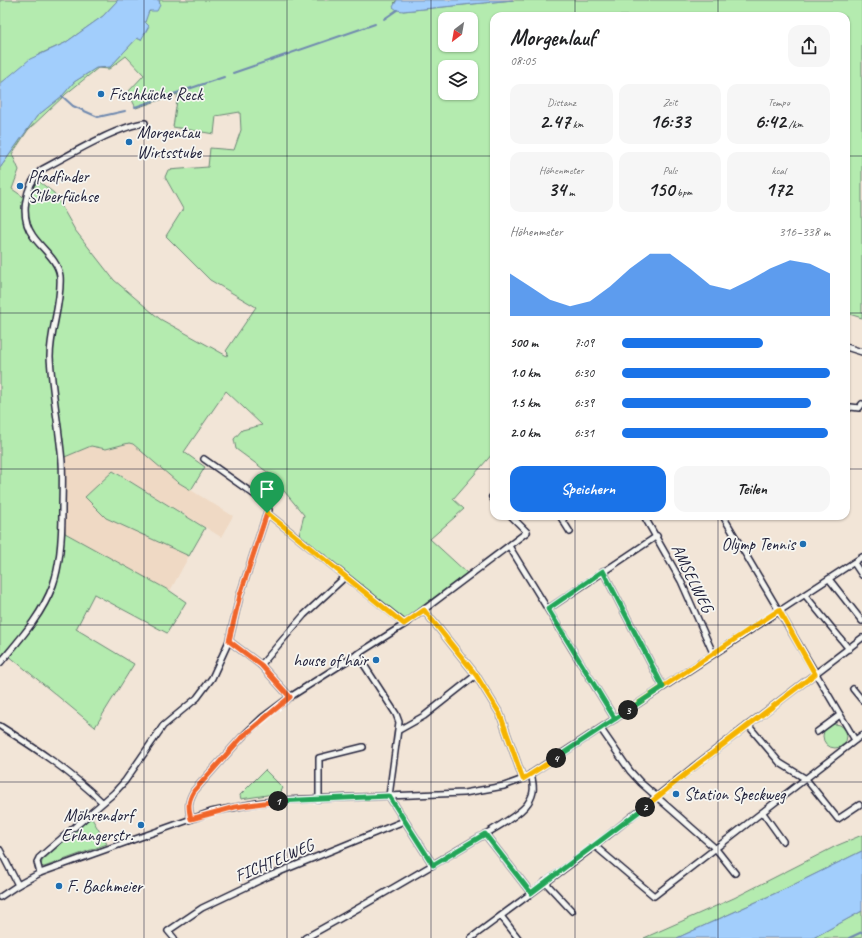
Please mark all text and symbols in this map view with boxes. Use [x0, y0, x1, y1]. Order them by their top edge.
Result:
north arrow [438, 12, 478, 52]
map controls [438, 12, 478, 100]
text: Morgenlauf [510, 24, 595, 52]
button: share [788, 25, 830, 67]
text: 08:05 [510, 53, 536, 69]
button: layers [438, 60, 478, 100]
place label: Fischküche Reck [109, 84, 204, 105]
marker: Fischküche Reck [96, 89, 106, 99]
text: Distanz [547, 95, 576, 109]
text: Zeit [663, 95, 677, 109]
text: Tempo [768, 95, 790, 109]
text: 2.47 [539, 109, 570, 134]
text: 16:33 [650, 109, 690, 134]
text: 6:42 [754, 109, 786, 134]
text: km [570, 117, 583, 131]
text: /km [786, 117, 803, 131]
place label: Morgentau Wirtsstube [137, 122, 203, 163]
marker: Morgentau Wirtsstube [124, 137, 134, 147]
text: Höhenmeter [539, 163, 584, 177]
text: Puls [663, 163, 677, 177]
text: kcal [771, 163, 786, 177]
place label: Pfadfinder Silberfüchse [28, 166, 99, 207]
text: 34 [548, 177, 566, 202]
text: 150 [648, 177, 674, 202]
text: 172 [765, 177, 792, 202]
marker: Pfadfinder Silberfüchse [15, 181, 25, 191]
text: m [566, 185, 575, 199]
text: bpm [674, 185, 692, 199]
text: Höhenmeter [510, 224, 563, 240]
text: 316–338 m [779, 224, 830, 240]
text: 500 m [510, 335, 538, 351]
text: 7:09 [574, 335, 594, 351]
text: 1.0 km [510, 365, 540, 381]
text: 6:30 [574, 365, 594, 381]
text: 1.5 km [510, 395, 540, 411]
text: 6:39 [574, 395, 594, 411]
text: 2.0 km [510, 425, 540, 441]
text: 6:31 [574, 425, 594, 441]
button: Speichern [510, 466, 666, 512]
button: Teilen [674, 466, 830, 512]
pin [250, 472, 284, 513]
icon: arrive [256, 478, 278, 500]
place label: Olymp Tennis [721, 534, 797, 555]
marker: Olymp Tennis [798, 539, 808, 549]
street label: AMSELWEG [667, 541, 719, 617]
place label: house of hair [293, 650, 370, 671]
marker: house of hair [371, 655, 381, 665]
pin: 3 [618, 700, 638, 720]
text: 3 [626, 703, 630, 717]
pin: 4 [546, 748, 566, 768]
text: 4 [554, 751, 558, 765]
place label: Station Speckweg [684, 784, 787, 805]
marker: Station Speckweg [671, 789, 681, 799]
pin: 1 [268, 791, 288, 811]
text: 1 [276, 794, 280, 808]
pin: 2 [635, 797, 655, 817]
text: 2 [643, 800, 647, 814]
place label: Möhrendorf Erlangerstr. [61, 805, 137, 846]
marker: Möhrendorf Erlangerstr. [136, 820, 146, 830]
street label: FICHTELWEG [232, 834, 318, 886]
place label: F. Bachmeier [67, 876, 144, 897]
marker: F. Bachmeier [54, 881, 64, 891]

